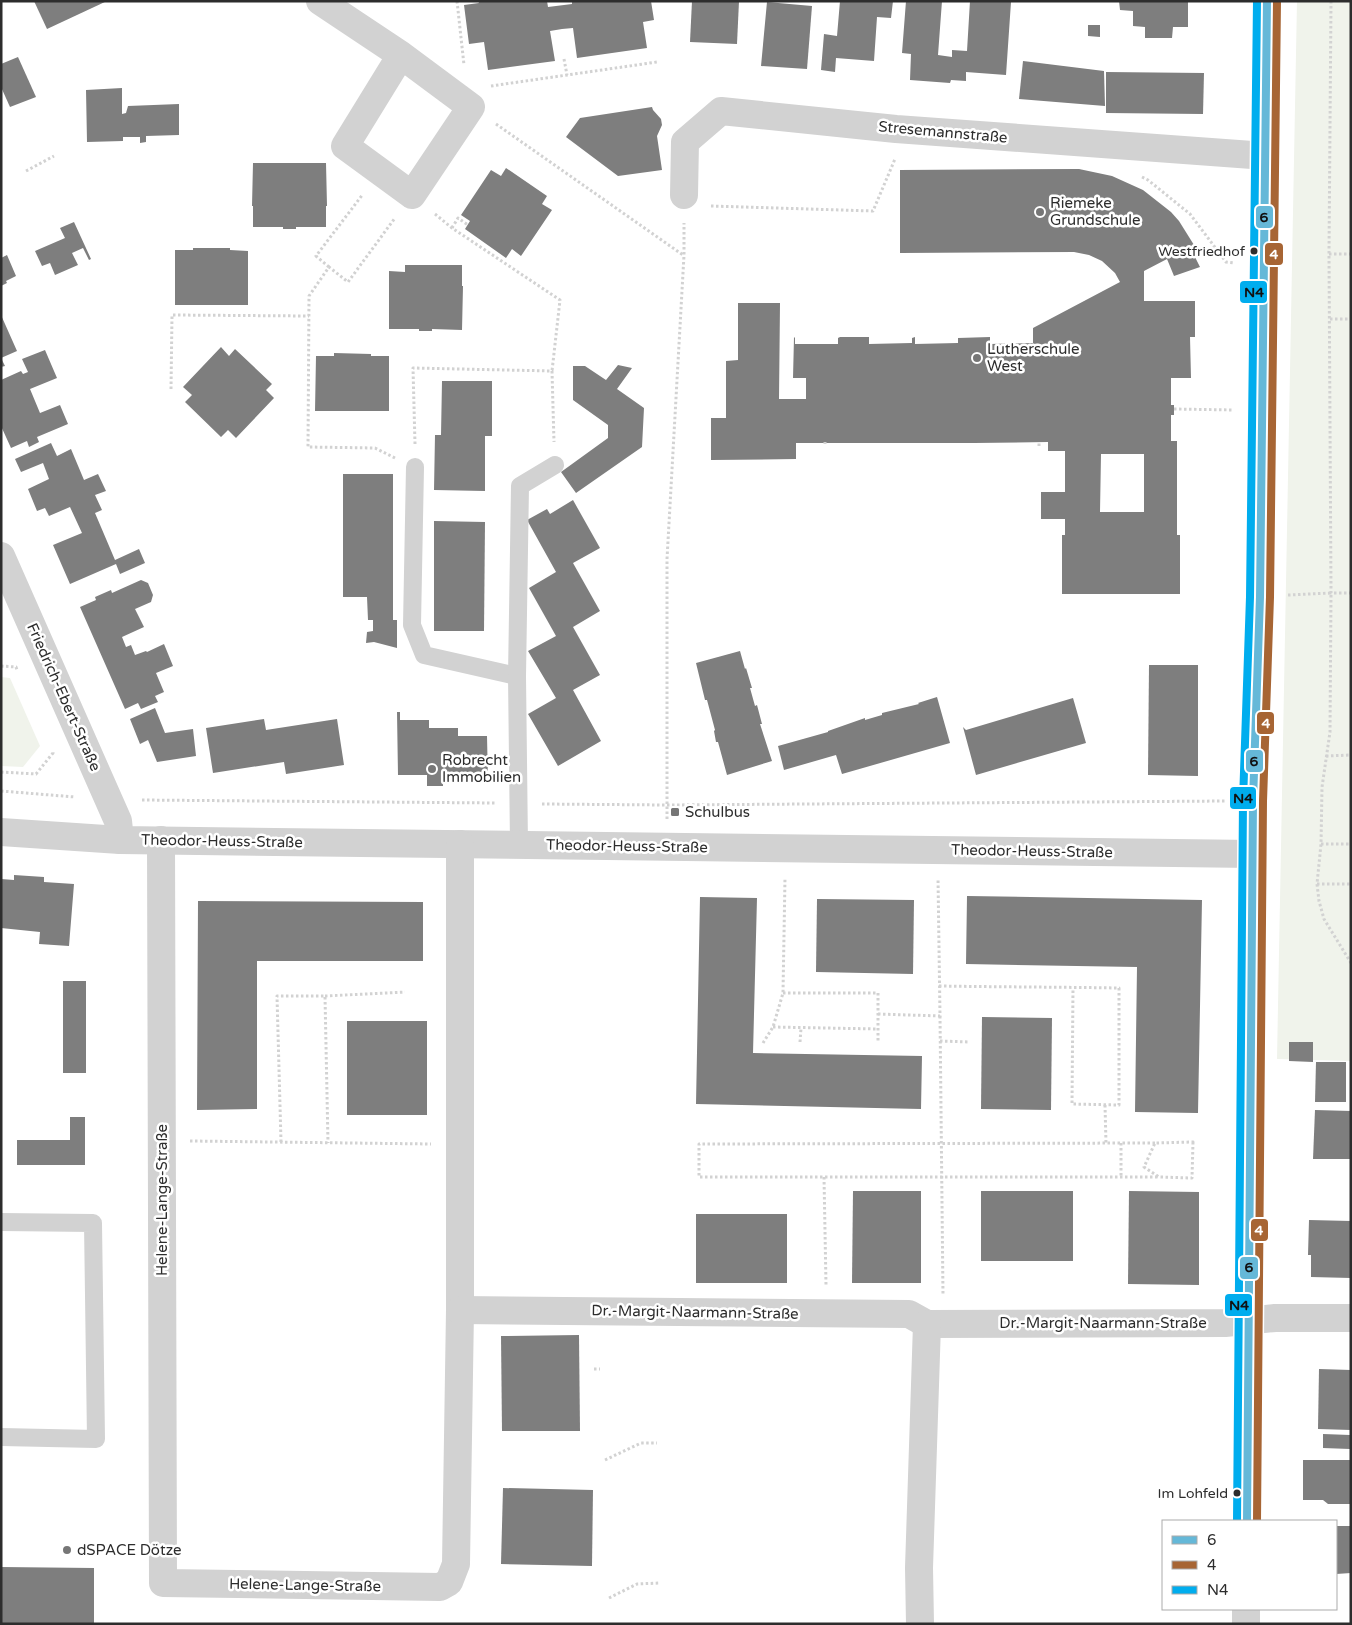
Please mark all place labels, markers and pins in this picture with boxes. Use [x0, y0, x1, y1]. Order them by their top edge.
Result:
place label: Riemeke Grundschule [1050, 194, 1140, 229]
marker: Riemeke Grundschule [1034, 206, 1046, 218]
place label: Westfriedhof [1158, 243, 1246, 260]
marker: Westfriedhof [1249, 246, 1259, 256]
place label: Lutherschule West [987, 340, 1080, 375]
marker: Lutherschule West [971, 352, 983, 364]
place label: Robrecht Immobilien [442, 751, 521, 786]
marker: Robrecht Immobilien [426, 763, 438, 775]
place label: Schulbus [685, 803, 750, 821]
marker: Schulbus [669, 806, 681, 818]
place label: Im Lohfeld [1158, 1485, 1228, 1502]
marker: Im Lohfeld [1232, 1488, 1242, 1498]
place label: dSPACE Dötze [77, 1541, 182, 1559]
marker: dSPACE Dötze [61, 1544, 73, 1556]

